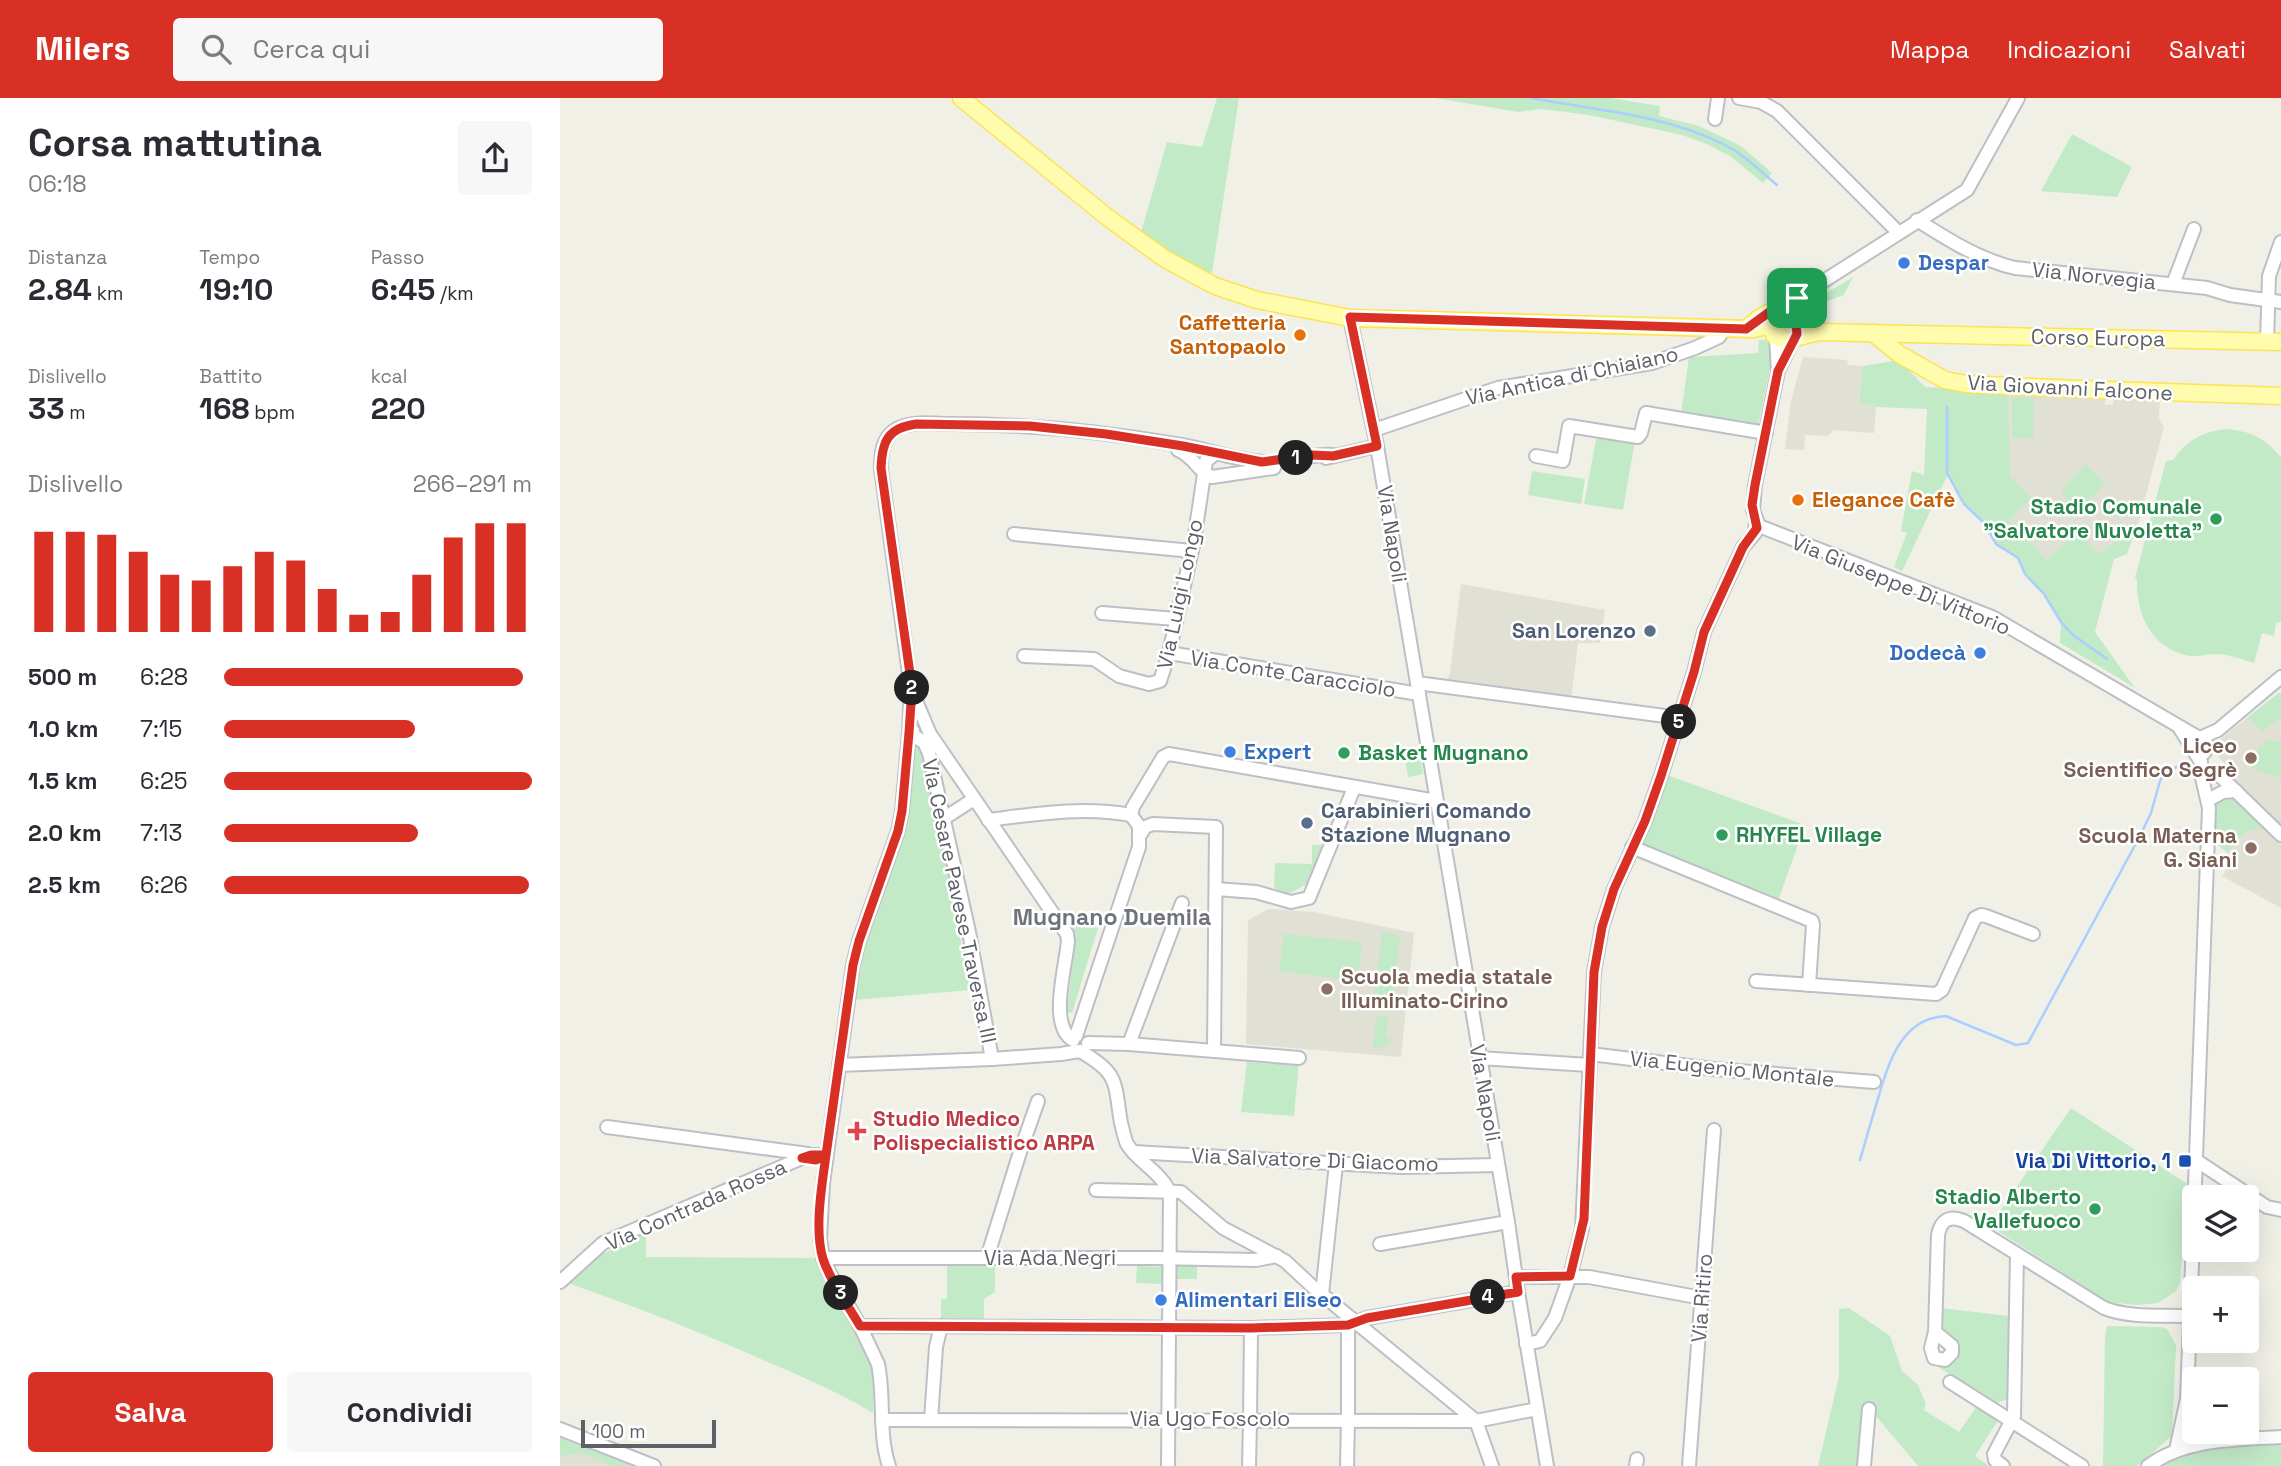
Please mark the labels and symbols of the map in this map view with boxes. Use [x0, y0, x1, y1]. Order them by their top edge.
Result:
place label: Despar [1918, 249, 1989, 276]
marker: Despar [1896, 255, 1912, 271]
street label: Via Norvegia [2031, 256, 2157, 295]
pin [1767, 268, 1827, 328]
place label: Caffetteria Santopaolo [1170, 309, 1286, 360]
street label: Corso Europa [2031, 323, 2165, 352]
marker: Caffetteria Santopaolo [1292, 327, 1308, 343]
street label: Via Antica di Chiaiano [1463, 340, 1681, 411]
street label: Via Giovanni Falcone [1967, 369, 2173, 406]
pin: 1 [1278, 440, 1314, 476]
street label: Via Napoli [1371, 483, 1414, 585]
place label: Elegance Cafè [1812, 486, 1955, 513]
marker: Elegance Cafè [1790, 492, 1806, 508]
place label: Stadio Comunale "Salvatore Nuvoletta" [1983, 493, 2202, 544]
marker: Stadio Comunale "Salvatore Nuvoletta" [2208, 511, 2224, 527]
street label: Via Luigi Longo [1150, 516, 1209, 671]
street label: Via Giuseppe Di Vittorio [1788, 528, 2015, 641]
place label: San Lorenzo [1512, 617, 1636, 644]
marker: San Lorenzo [1642, 623, 1658, 639]
place label: Dodecà [1889, 639, 1966, 666]
street label: Via Conte Caracciolo [1188, 644, 1398, 703]
marker: Dodecà [1972, 645, 1988, 661]
pin: 2 [894, 670, 930, 706]
pin: 5 [1662, 704, 1696, 740]
place label: Liceo Scientifico Segrè [2064, 732, 2237, 783]
place label: Expert [1244, 738, 1311, 765]
place label: Basket Mugnano [1358, 739, 1529, 766]
marker: Expert [1222, 744, 1238, 760]
marker: Basket Mugnano [1336, 745, 1352, 761]
marker: Liceo Scientifico Segrè [2243, 750, 2259, 766]
street label: Via Cesare Pavese Traversa III [916, 756, 1003, 1046]
place label: Carabinieri Comando Stazione Mugnano [1321, 797, 1531, 848]
marker: Carabinieri Comando Stazione Mugnano [1299, 815, 1315, 831]
place label: RHYFEL Village [1736, 821, 1882, 848]
place label: Scuola Materna G. Siani [2079, 822, 2237, 873]
marker: RHYFEL Village [1714, 827, 1730, 843]
marker: Scuola Materna G. Siani [2243, 840, 2259, 856]
district label: Mugnano Duemila [1013, 902, 1211, 932]
place label: Scuola media statale Illuminato-Cirino [1341, 963, 1553, 1014]
marker: Scuola media statale Illuminato-Cirino [1319, 981, 1335, 997]
street label: Via Napoli [1464, 1042, 1507, 1144]
street label: Via Eugenio Montale [1628, 1044, 1836, 1093]
place label: Studio Medico Polispecialistico ARPA [873, 1105, 1095, 1156]
marker: Studio Medico Polispecialistico ARPA [847, 1121, 867, 1141]
street label: Via Salvatore Di Giacomo [1191, 1142, 1439, 1177]
place label: Via Di Vittorio, 1 [2015, 1147, 2171, 1174]
street label: Via Contrada Rossa [601, 1153, 790, 1257]
marker: Via Di Vittorio, 1 [2177, 1153, 2193, 1169]
place label: Stadio Alberto Vallefuoco [1935, 1183, 2081, 1234]
marker: Stadio Alberto Vallefuoco [2087, 1201, 2103, 1217]
street label: Via Ada Negri [984, 1244, 1116, 1271]
street label: Via Ritiro [1685, 1252, 1718, 1343]
pin: 3 [824, 1276, 858, 1310]
pin: 4 [1471, 1280, 1506, 1314]
place label: Alimentari Eliseo [1175, 1286, 1342, 1313]
marker: Alimentari Eliseo [1153, 1292, 1169, 1308]
street label: Via Ugo Foscolo [1130, 1405, 1290, 1432]
scale bar [581, 1417, 716, 1449]

